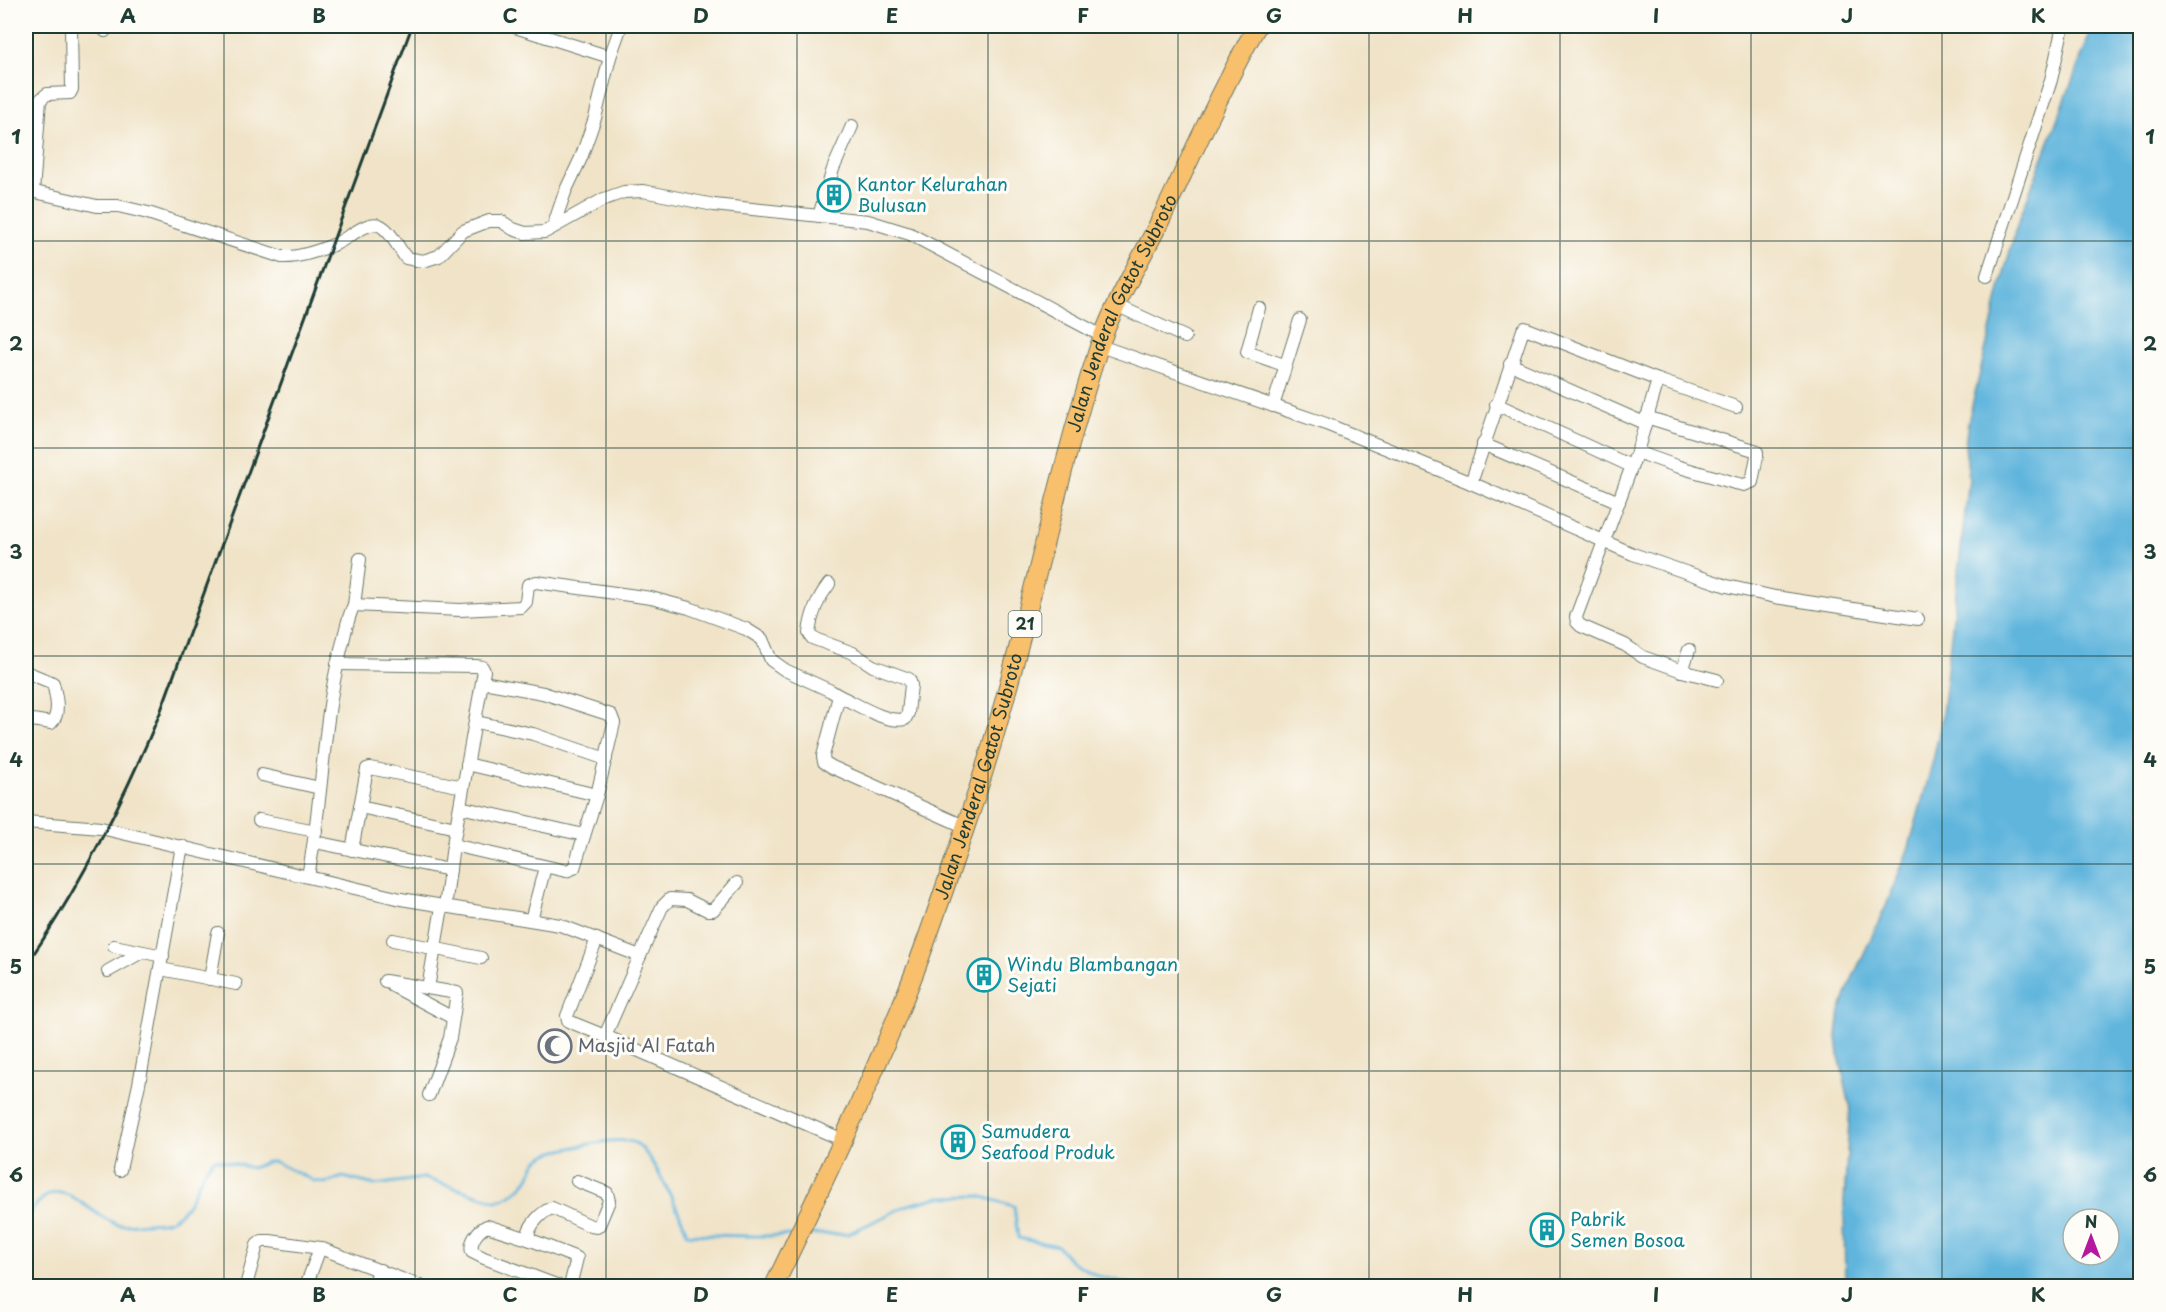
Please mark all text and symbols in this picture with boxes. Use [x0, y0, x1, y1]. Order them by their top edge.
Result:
text: A [120, 0, 136, 30]
text: B [312, 0, 326, 30]
text: C [502, 0, 518, 30]
text: D [693, 0, 709, 30]
text: E [886, 0, 898, 30]
text: F [1077, 0, 1089, 30]
text: G [1266, 0, 1282, 30]
text: H [1457, 0, 1473, 30]
text: I [1653, 0, 1659, 30]
text: J [1841, 0, 1853, 30]
text: K [2031, 0, 2046, 30]
text: 1 [11, 121, 21, 151]
text: 1 [2145, 121, 2155, 151]
place label: Kantor Kelurahan Bulusan [857, 170, 1008, 218]
building icon: Kantor Kelurahan Bulusan [816, 177, 852, 213]
street label: Jalan Jenderal Gatot Subroto [1059, 189, 1183, 435]
text: 2 [9, 328, 23, 358]
text: 2 [2143, 328, 2157, 358]
text: 3 [9, 536, 23, 566]
text: 3 [2143, 536, 2157, 566]
road number: 21 [1008, 611, 1042, 637]
street label: Jalan Jenderal Gatot Subroto [927, 650, 1028, 903]
text: 4 [9, 744, 23, 774]
text: 4 [2143, 744, 2157, 774]
place label: Windu Blambangan Sejati [1007, 950, 1178, 998]
text: 5 [10, 951, 22, 981]
text: 5 [2144, 951, 2156, 981]
building icon: Windu Blambangan Sejati [966, 957, 1002, 993]
mosque icon: Masjid Al Fatah [537, 1028, 573, 1064]
place label: Masjid Al Fatah [578, 1031, 716, 1058]
place label: Samudera Seafood Produk [981, 1117, 1115, 1165]
building icon: Samudera Seafood Produk [940, 1124, 976, 1160]
text: 6 [9, 1159, 23, 1189]
text: 6 [2143, 1159, 2157, 1189]
place label: Pabrik Semen Bosoa [1570, 1205, 1685, 1253]
north arrow [2061, 1207, 2121, 1267]
text: N [2085, 1209, 2097, 1233]
building icon: Pabrik Semen Bosoa [1529, 1212, 1565, 1248]
text: A [120, 1279, 136, 1309]
text: B [312, 1279, 326, 1309]
text: C [502, 1279, 518, 1309]
text: D [693, 1279, 709, 1309]
text: E [886, 1279, 898, 1309]
text: F [1077, 1279, 1089, 1309]
text: G [1266, 1279, 1282, 1309]
text: H [1457, 1279, 1473, 1309]
text: I [1653, 1279, 1659, 1309]
text: J [1841, 1279, 1853, 1309]
text: K [2031, 1279, 2046, 1309]

